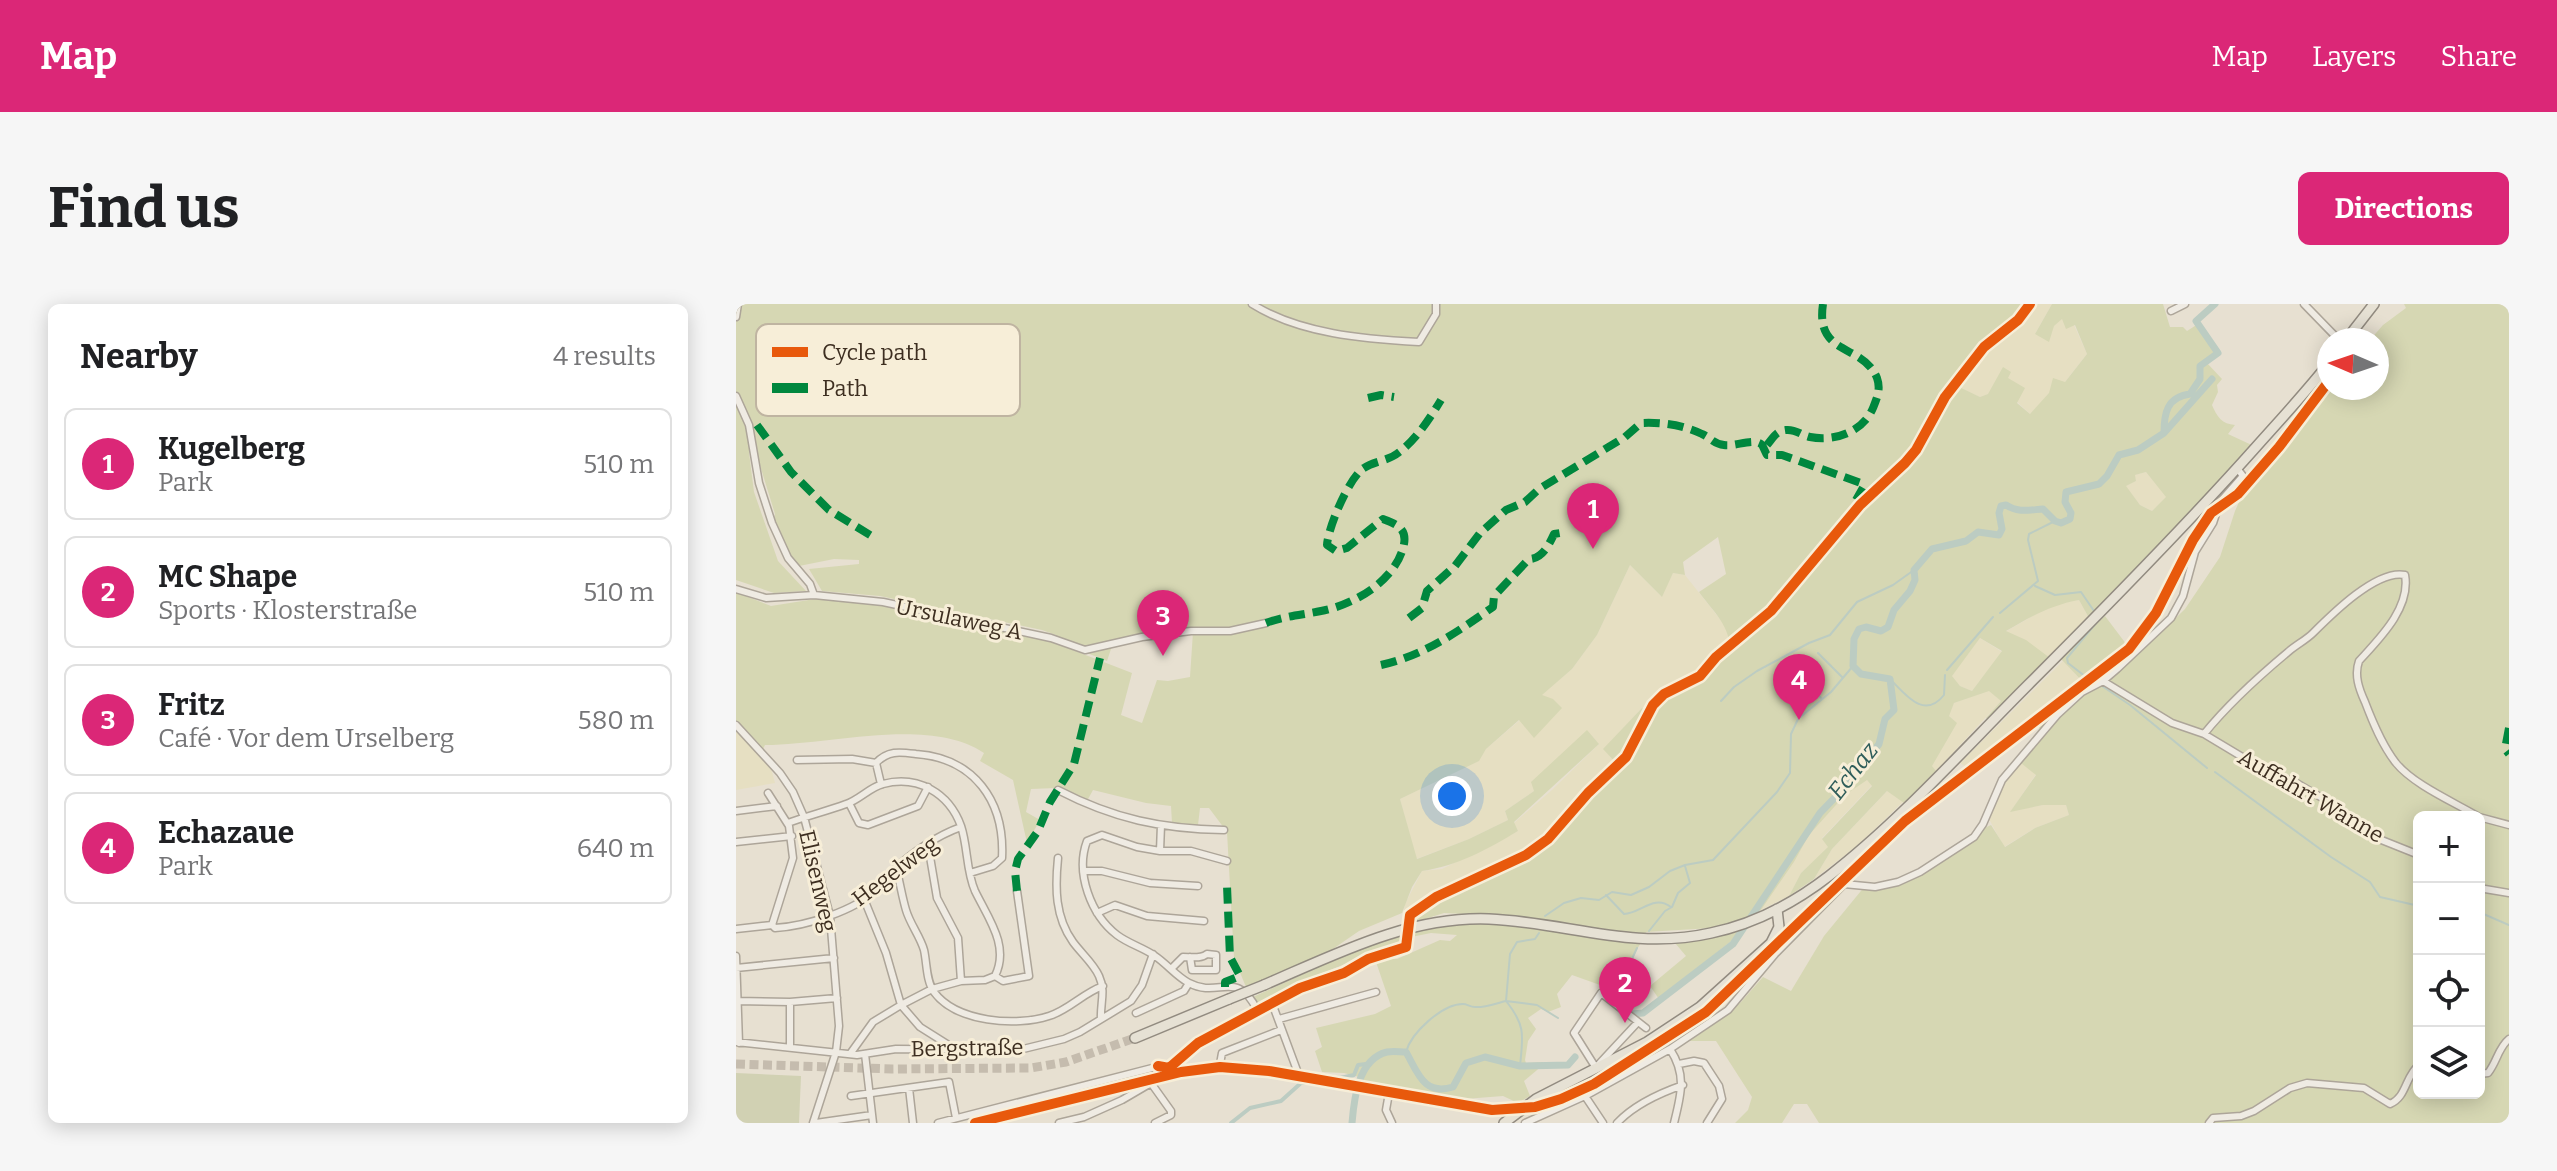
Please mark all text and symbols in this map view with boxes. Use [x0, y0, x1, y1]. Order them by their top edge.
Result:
text: Map [40, 33, 117, 79]
text: Map [2211, 40, 2268, 73]
text: Layers [2312, 40, 2396, 73]
text: Share [2440, 40, 2517, 73]
button: Directions [2298, 172, 2509, 245]
text: Find us [48, 175, 240, 242]
legend [756, 324, 1020, 416]
north arrow [2317, 328, 2389, 400]
text: Nearby [80, 336, 198, 377]
text: Cycle path [822, 339, 927, 366]
text: 4 results [553, 341, 656, 372]
text: Path [822, 375, 868, 402]
text: Kugelberg [158, 431, 305, 467]
text: 1 [102, 449, 114, 480]
text: 510 m [583, 449, 654, 480]
text: Park [158, 467, 213, 498]
pin: 1 [1567, 483, 1619, 549]
text: MC Shape [158, 559, 297, 595]
text: 2 [101, 577, 115, 608]
text: 510 m [583, 577, 654, 608]
pin: 3 [1137, 590, 1189, 656]
street label: Ursulaweg A [893, 592, 1025, 646]
text: Sports · Klosterstraße [158, 595, 418, 626]
pin: 4 [1773, 654, 1825, 720]
text: Fritz [158, 687, 225, 723]
text: 3 [101, 705, 115, 736]
text: 580 m [578, 705, 654, 736]
text: Café · Vor dem Urselberg [158, 723, 454, 754]
water label: Echaz [1822, 737, 1884, 805]
street label: Auffahrt Wanne [2233, 743, 2389, 849]
your location [1432, 776, 1472, 816]
map controls [2413, 811, 2485, 1099]
button: + [2413, 811, 2485, 883]
text: Echazaue [158, 815, 294, 851]
street label: Elisenweg [793, 827, 843, 935]
street label: Hegelweg [847, 830, 943, 912]
text: 4 [100, 833, 116, 864]
text: 640 m [577, 833, 654, 864]
text: Park [158, 851, 213, 882]
button: − [2413, 883, 2485, 955]
button: locate [2413, 955, 2485, 1027]
pin: 2 [1599, 957, 1651, 1023]
button: layers [2413, 1027, 2485, 1099]
street label: Bergstraße [910, 1034, 1024, 1062]

